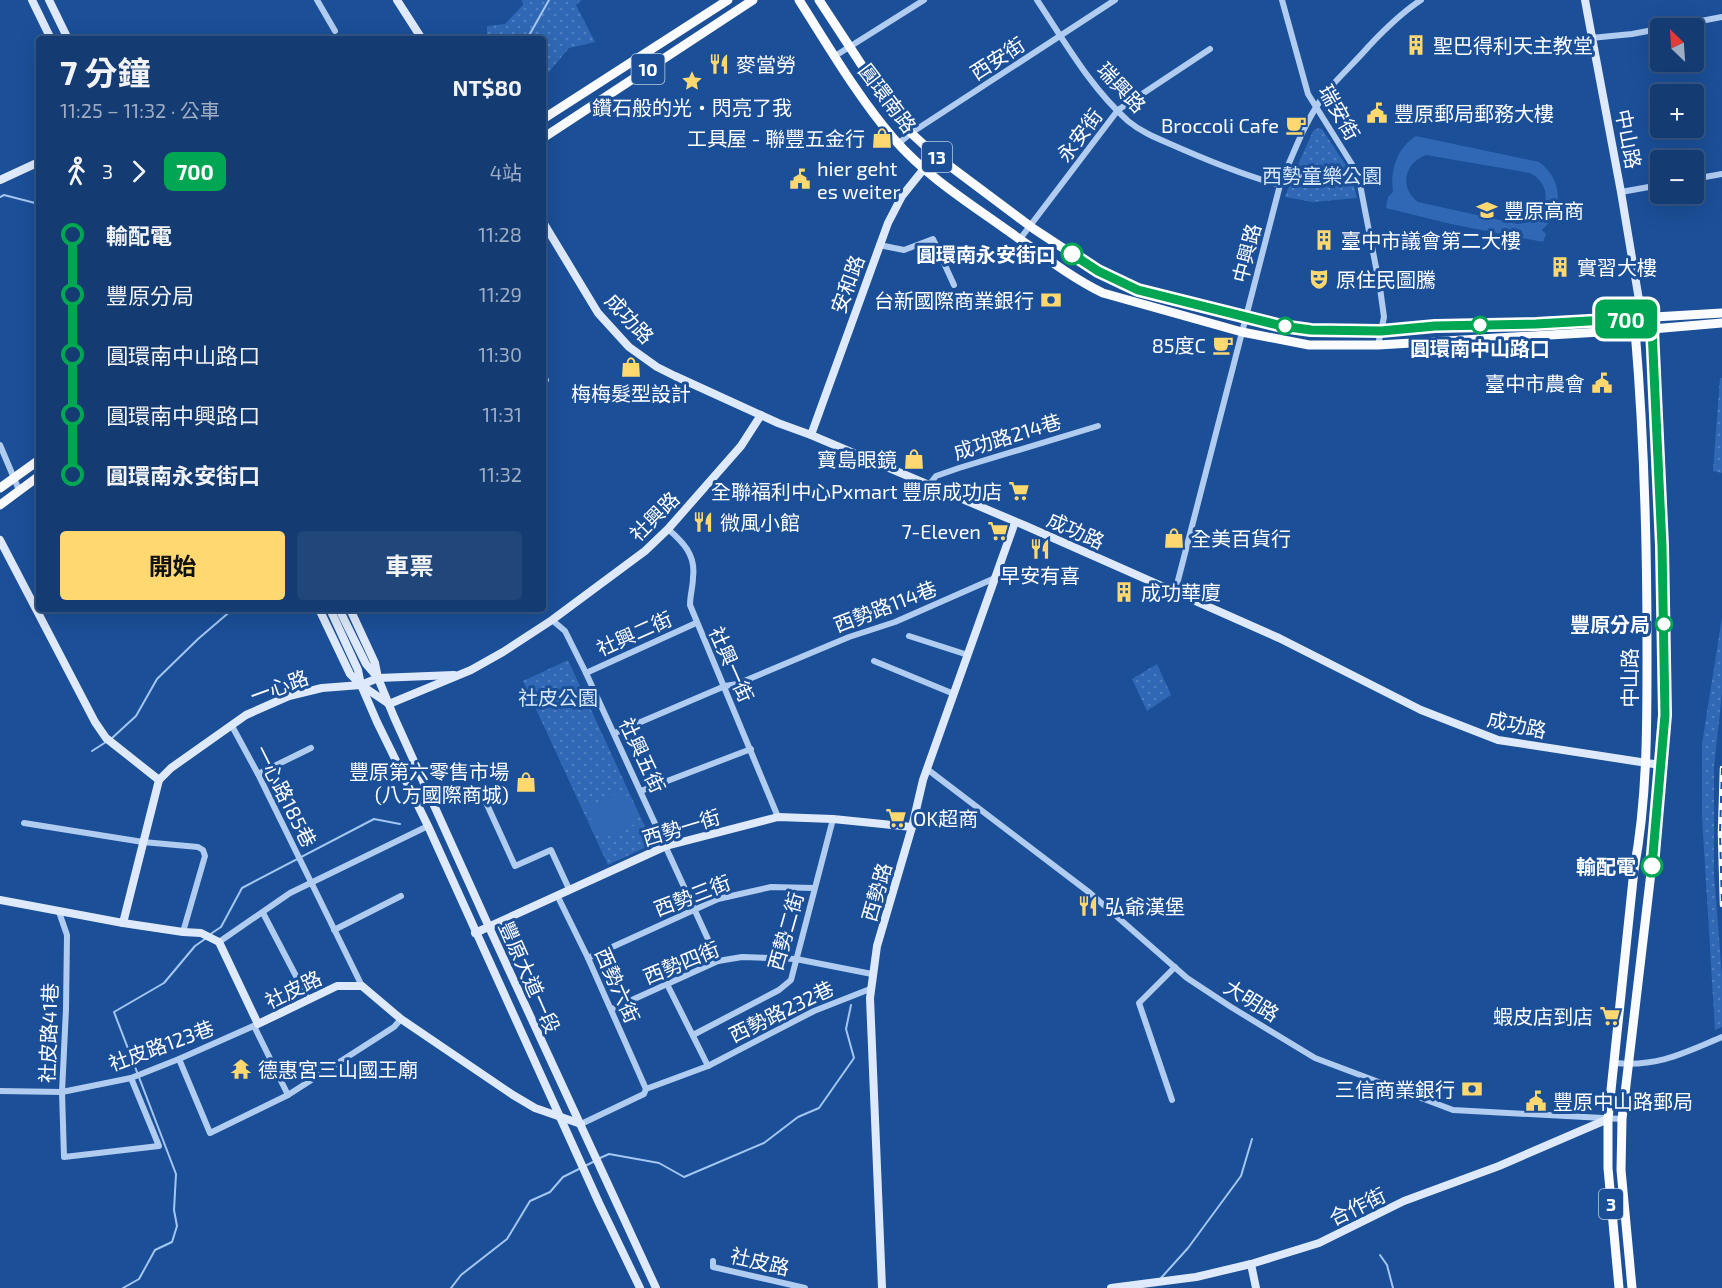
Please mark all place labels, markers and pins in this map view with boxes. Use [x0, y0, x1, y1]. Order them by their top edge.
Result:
building icon: 聖巴得利天主教堂 [1404, 33, 1428, 57]
place label: 聖巴得利天主教堂 [1433, 33, 1593, 57]
restaurant icon: 麥當勞 [707, 52, 731, 76]
place label: 麥當勞 [736, 52, 796, 76]
place icon: 鑽石般的光‧閃亮了我 [680, 69, 704, 93]
place label: 鑽石般的光‧閃亮了我 [592, 95, 792, 119]
public building icon: 豐原郵局郵務大樓 [1365, 101, 1389, 125]
place label: 豐原郵局郵務大樓 [1394, 101, 1554, 125]
place label: Broccoli Cafe [1161, 113, 1279, 137]
cafe icon: Broccoli Cafe [1284, 113, 1308, 137]
place label: 工具屋 - 聯豐五金行 [687, 126, 865, 150]
shop icon: 工具屋 - 聯豐五金行 [870, 126, 894, 150]
place label: hier geht es weiter [817, 156, 900, 203]
public building icon: hier geht es weiter [788, 167, 812, 191]
school or university icon: 豐原高商 [1475, 198, 1499, 222]
place label: 豐原高商 [1504, 198, 1584, 222]
building icon: 臺中市議會第二大樓 [1312, 228, 1336, 252]
place label: 臺中市議會第二大樓 [1341, 228, 1521, 252]
place label: 圓環南永安街口 [916, 242, 1056, 266]
marker: 圓環南永安街口 [1061, 243, 1083, 265]
building icon: 實習大樓 [1548, 255, 1572, 279]
place label: 實習大樓 [1577, 255, 1657, 279]
theatre icon: 原住民圖騰 [1307, 267, 1331, 291]
place label: 原住民圖騰 [1336, 267, 1436, 291]
place label: 台新國際商業銀行 [874, 288, 1034, 312]
bank icon: 台新國際商業銀行 [1039, 288, 1063, 312]
marker: 圓環南中山路口 [1471, 316, 1489, 334]
unlabelled marker [1276, 317, 1294, 335]
place label: 85度C [1152, 333, 1206, 357]
cafe icon: 85度C [1211, 333, 1235, 357]
place label: 圓環南中山路口 [1410, 336, 1550, 360]
shop icon: 梅梅髮型設計 [619, 355, 643, 379]
place label: 臺中市農會 [1485, 371, 1585, 395]
public building icon: 臺中市農會 [1590, 371, 1614, 395]
place label: 梅梅髮型設計 [571, 381, 691, 405]
place label: 寶島眼鏡 [817, 447, 897, 471]
shop icon: 寶島眼鏡 [902, 447, 926, 471]
place label: 全聯福利中心Pxmart 豐原成功店 [711, 479, 1002, 503]
supermarket icon: 全聯福利中心Pxmart 豐原成功店 [1007, 479, 1031, 503]
restaurant icon: 微風小館 [691, 510, 715, 534]
place label: 微風小館 [720, 510, 800, 534]
place label: 7-Eleven [902, 519, 981, 543]
supermarket icon: 7-Eleven [986, 519, 1010, 543]
shop icon: 全美百貨行 [1162, 526, 1186, 550]
place label: 全美百貨行 [1191, 526, 1291, 550]
restaurant icon: 早安有喜 [1028, 537, 1052, 561]
place label: 早安有喜 [1000, 563, 1080, 587]
building icon: 成功華廈 [1112, 580, 1136, 604]
place label: 成功華廈 [1141, 580, 1221, 604]
place label: 豐原分局 [1570, 612, 1650, 636]
marker: 豐原分局 [1655, 615, 1673, 633]
place label: 豐原第六零售市場 (八方國際商城) [349, 759, 509, 806]
shop icon: 豐原第六零售市場 (八方國際商城) [514, 770, 538, 794]
supermarket icon: OK超商 [884, 806, 908, 830]
place label: OK超商 [913, 806, 978, 830]
place label: 輸配電 [1576, 854, 1636, 878]
marker: 輸配電 [1641, 855, 1663, 877]
restaurant icon: 弘爺漢堡 [1076, 894, 1100, 918]
place label: 弘爺漢堡 [1105, 894, 1185, 918]
place label: 蝦皮店到店 [1493, 1004, 1593, 1028]
supermarket icon: 蝦皮店到店 [1598, 1004, 1622, 1028]
temple icon: 德惠宮三山國王廟 [229, 1057, 253, 1081]
place label: 德惠宮三山國王廟 [258, 1057, 418, 1081]
place label: 三信商業銀行 [1335, 1077, 1455, 1101]
bank icon: 三信商業銀行 [1460, 1077, 1484, 1101]
public building icon: 豐原中山路郵局 [1524, 1089, 1548, 1113]
place label: 豐原中山路郵局 [1553, 1089, 1693, 1113]

